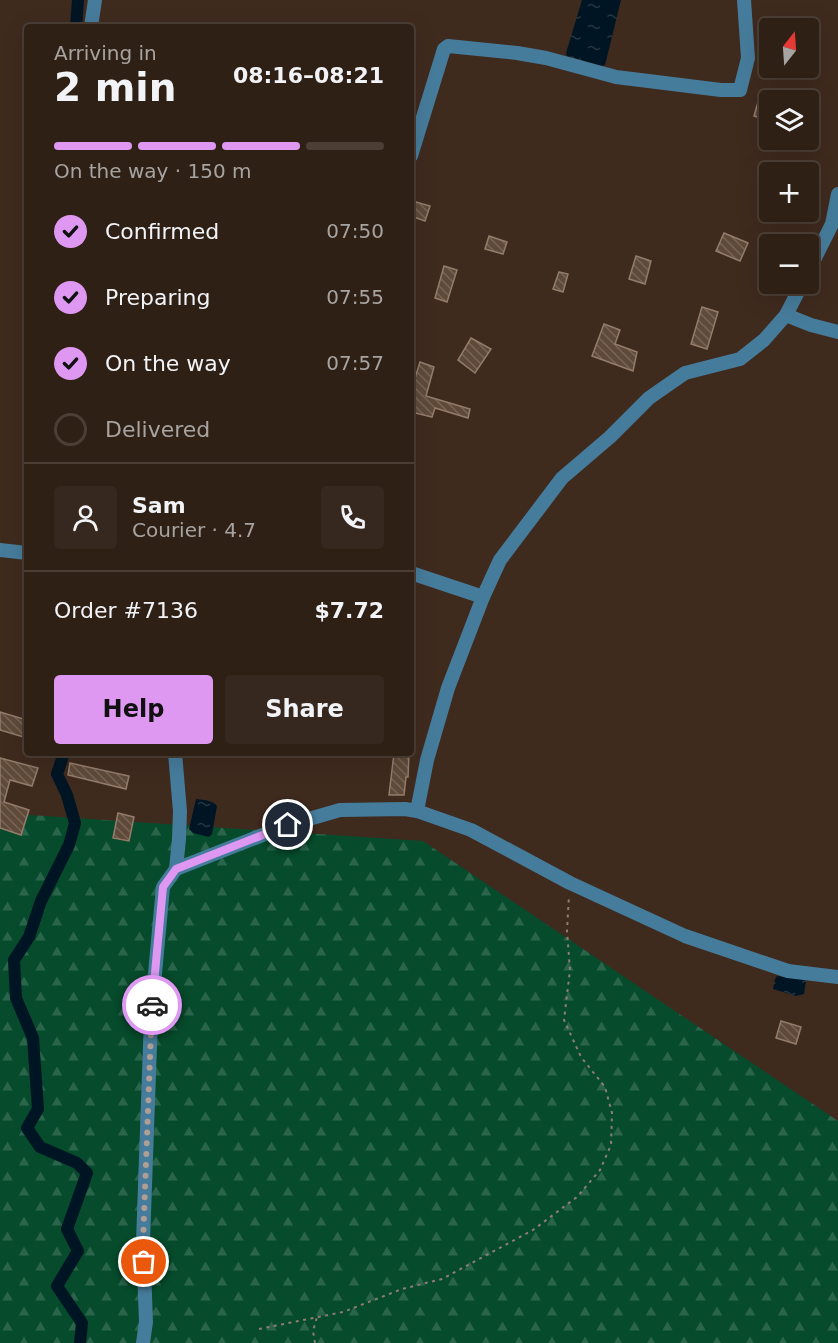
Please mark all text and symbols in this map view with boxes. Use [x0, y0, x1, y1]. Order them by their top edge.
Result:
north arrow [759, 18, 819, 78]
map controls [759, 18, 819, 294]
text: Arriving in [54, 41, 157, 65]
text: 08:16–08:21 [233, 63, 384, 88]
text: 2 min [54, 65, 176, 110]
button: layers [759, 90, 819, 150]
text: On the way · 150 m [54, 159, 252, 183]
button: + [759, 162, 819, 222]
icon: check [54, 215, 87, 248]
text: Confirmed [105, 219, 219, 244]
text: 07:50 [326, 219, 384, 243]
button: − [759, 234, 819, 294]
icon: check [54, 281, 87, 314]
text: Preparing [105, 285, 211, 310]
text: 07:55 [326, 285, 384, 309]
icon: check [54, 347, 87, 380]
text: On the way [105, 351, 231, 376]
text: 07:57 [326, 351, 384, 375]
text: Delivered [105, 417, 210, 442]
button: person [54, 486, 117, 549]
button: phone [321, 486, 384, 549]
text: Sam [132, 493, 186, 518]
text: Courier · 4.7 [132, 518, 256, 542]
text: Order #7136 [54, 598, 198, 623]
text: $7.72 [314, 598, 384, 623]
button: Help [54, 675, 213, 744]
button: Share [225, 675, 384, 744]
pin [262, 799, 313, 850]
icon: home [271, 808, 304, 841]
courier [122, 975, 182, 1035]
icon: car [136, 989, 169, 1022]
pin [118, 1236, 169, 1287]
icon: bag [127, 1245, 160, 1278]

